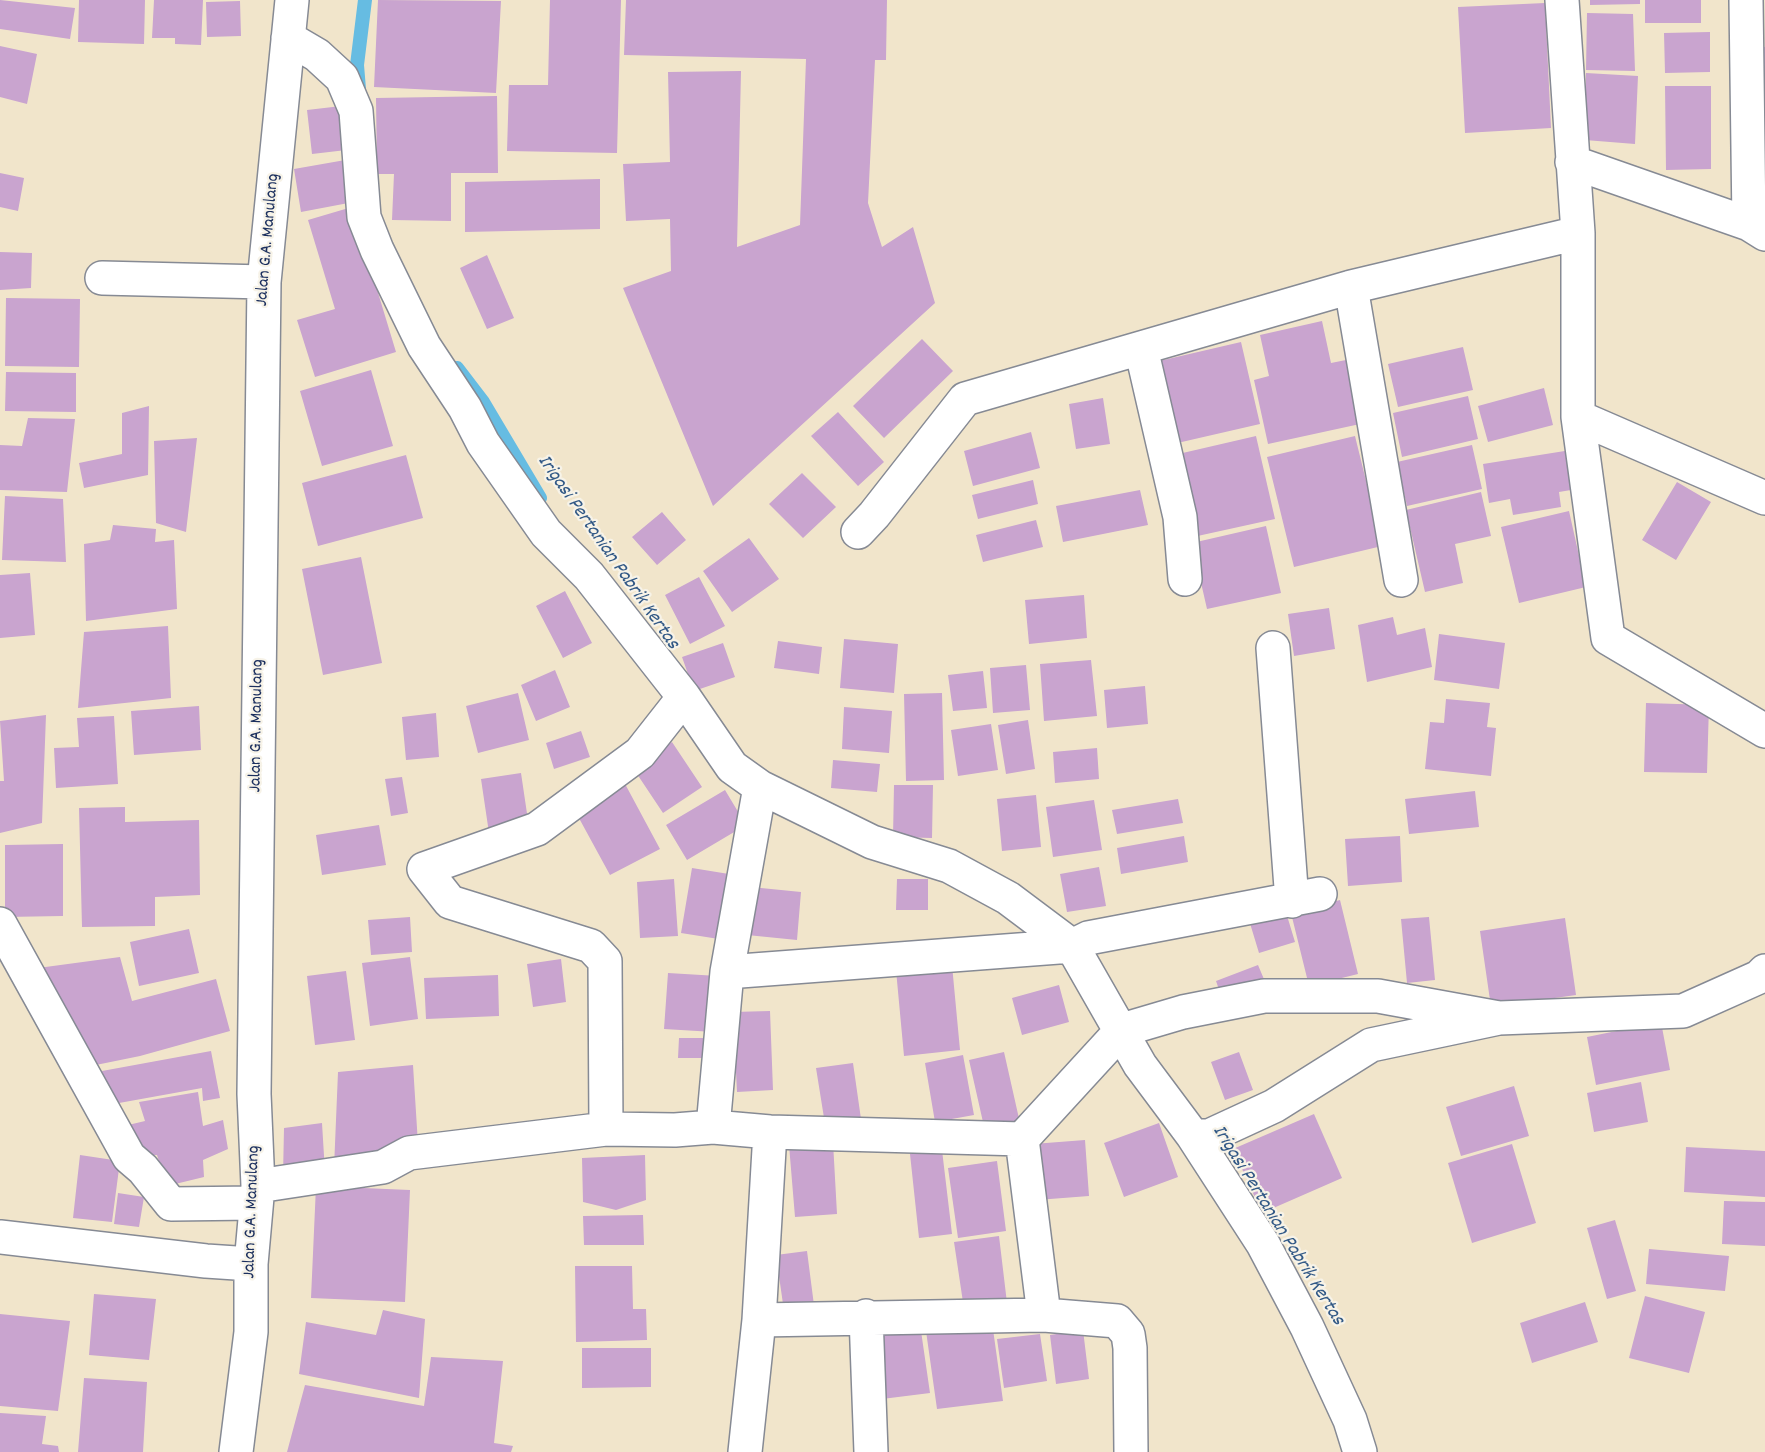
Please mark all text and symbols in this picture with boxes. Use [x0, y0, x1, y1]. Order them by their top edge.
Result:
street label: Jalan G.A. Manulang [252, 173, 286, 307]
water label: Irigasi Pertanian Pabrik Kertas [531, 451, 683, 655]
street label: Jalan G.A. Manulang [246, 659, 270, 793]
water label: Irigasi Pertanian Pabrik Kertas [1205, 1121, 1349, 1331]
street label: Jalan G.A. Manulang [240, 1145, 266, 1279]

